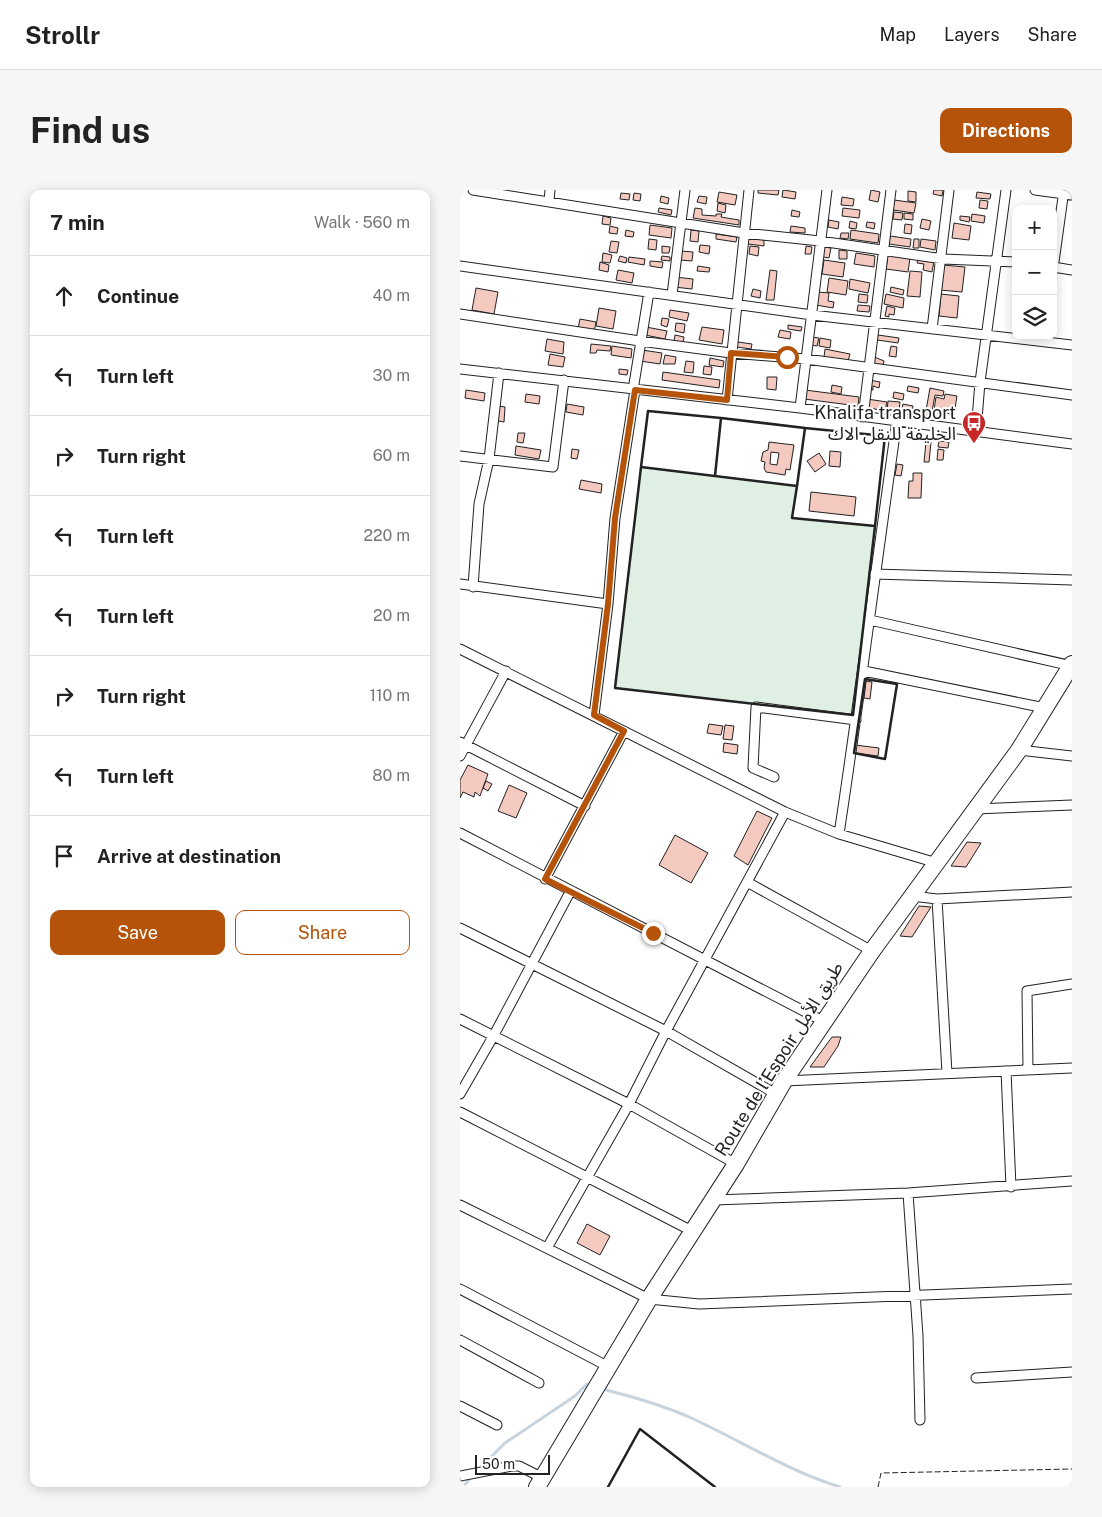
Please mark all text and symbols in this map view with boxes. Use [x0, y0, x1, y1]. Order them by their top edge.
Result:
text: Strollr [25, 21, 100, 49]
text: Map [880, 24, 916, 45]
text: Layers [944, 24, 1000, 45]
text: Share [1028, 24, 1077, 45]
button: Directions [940, 108, 1072, 153]
text: Find us [30, 110, 150, 151]
map controls [1012, 205, 1057, 340]
button: + [1012, 205, 1057, 250]
text: 7 min [50, 210, 105, 235]
text: Walk · 560 m [314, 213, 410, 232]
button: − [1012, 250, 1057, 295]
icon: ahead [50, 282, 78, 310]
text: Continue [97, 285, 179, 307]
text: 40 m [372, 286, 410, 305]
button: layers [1012, 295, 1057, 340]
route start [776, 346, 799, 369]
icon: left [50, 362, 78, 390]
text: Turn left [97, 365, 174, 387]
text: 30 m [373, 366, 410, 385]
place label: Khalifa transport الخليفة للنقل الاك [814, 402, 956, 445]
bus stop icon: Khalifa transport الخليفة للنقل الاك [961, 410, 987, 444]
icon: right [50, 442, 78, 470]
text: Turn right [97, 445, 186, 467]
text: 60 m [373, 446, 410, 465]
icon: left [50, 522, 78, 550]
text: Turn left [97, 525, 174, 547]
text: 220 m [363, 526, 410, 545]
icon: left [50, 602, 78, 630]
text: Turn left [97, 605, 174, 627]
text: 20 m [373, 606, 410, 625]
icon: right [50, 682, 78, 710]
text: Turn right [97, 685, 186, 707]
text: 110 m [369, 686, 410, 705]
icon: left [50, 762, 78, 790]
text: Turn left [97, 765, 174, 787]
text: 80 m [372, 766, 410, 785]
icon: arrive [50, 842, 78, 870]
text: Arrive at destination [97, 845, 281, 867]
button: Save [50, 910, 225, 955]
button: Share [235, 910, 410, 955]
route end [642, 922, 665, 945]
street label: Route de l’Espoir طريق الأمل [710, 958, 848, 1160]
scale bar [475, 1452, 550, 1475]
text: 50 m [482, 1456, 515, 1472]

